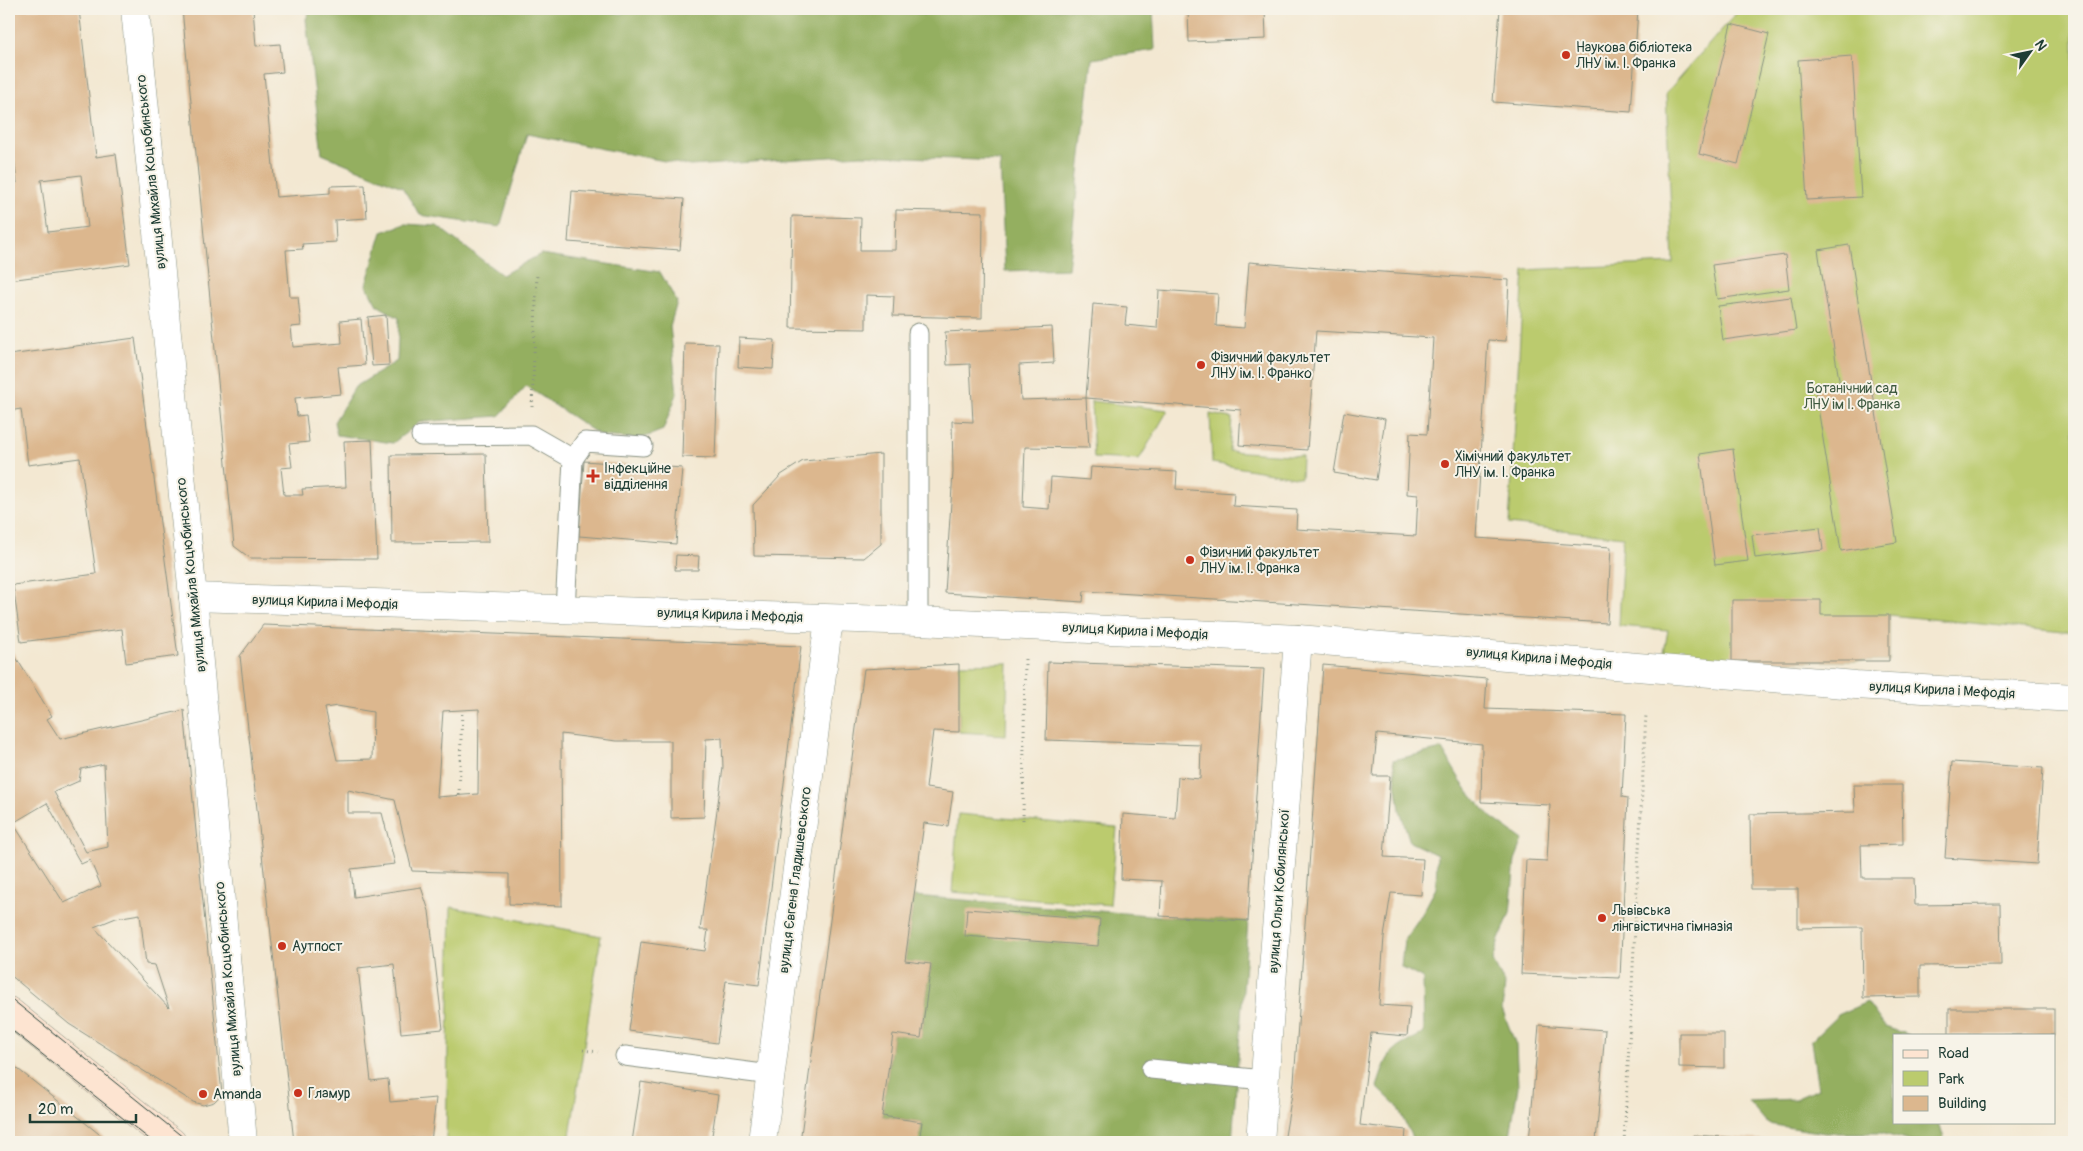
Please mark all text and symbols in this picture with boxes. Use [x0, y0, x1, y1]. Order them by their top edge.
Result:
north arrow [2006, 28, 2056, 78]
text: N [2031, 37, 2050, 54]
place label: Наукова бібліотека ЛНУ ім. І. Франка [1575, 39, 1692, 72]
marker: Наукова бібліотека ЛНУ ім. І. Франка [1560, 49, 1572, 61]
street label: вулиця Михайла Коцюбинського [132, 73, 170, 270]
place label: Фізичний факультет ЛНУ ім. І. Франко [1210, 349, 1330, 382]
marker: Фізичний факультет ЛНУ ім. І. Франко [1195, 359, 1207, 371]
park label: Ботанічний сад ЛНУ ім І. Франка [1803, 380, 1900, 413]
place label: Хімічний факультет ЛНУ ім. І. Франка [1454, 448, 1571, 481]
marker: Хімічний факультет ЛНУ ім. І. Франка [1439, 458, 1451, 470]
place label: Інфекційне відділення [604, 460, 671, 493]
marker: Інфекційне відділення [586, 469, 600, 483]
street label: вулиця Михайла Коцюбинського [172, 476, 210, 673]
place label: Фізичний факультет ЛНУ ім. І. Франка [1199, 544, 1319, 577]
marker: Фізичний факультет ЛНУ ім. І. Франка [1184, 554, 1196, 566]
street label: вулиця Кирила і Мефодія [252, 591, 398, 613]
street label: вулиця Кирила і Мефодія [657, 604, 803, 626]
street label: вулиця Кирила і Мефодія [1062, 619, 1208, 643]
street label: вулиця Кирила і Мефодія [1465, 643, 1613, 673]
street label: вулиця Кирила і Мефодія [1869, 678, 2015, 702]
street label: вулиця Євгена Гладишевського [775, 785, 815, 974]
street label: вулиця Ольги Кобилянської [1265, 808, 1293, 974]
street label: вулиця Михайла Коцюбинського [211, 880, 245, 1077]
place label: Львівська лінгвістична гімназія [1611, 902, 1732, 935]
marker: Львівська лінгвістична гімназія [1596, 912, 1608, 924]
place label: Аутпост [292, 938, 343, 955]
marker: Аутпост [276, 940, 288, 952]
legend [1893, 1034, 2056, 1124]
text: Road [1938, 1044, 1969, 1063]
text: Park [1938, 1070, 1965, 1089]
place label: Гламур [308, 1085, 351, 1102]
place label: Amanda [213, 1086, 262, 1103]
marker: Гламур [292, 1087, 304, 1099]
marker: Amanda [197, 1088, 209, 1100]
scale bar [30, 1091, 136, 1123]
text: Building [1938, 1094, 1986, 1113]
text: 20 m [38, 1100, 73, 1119]

